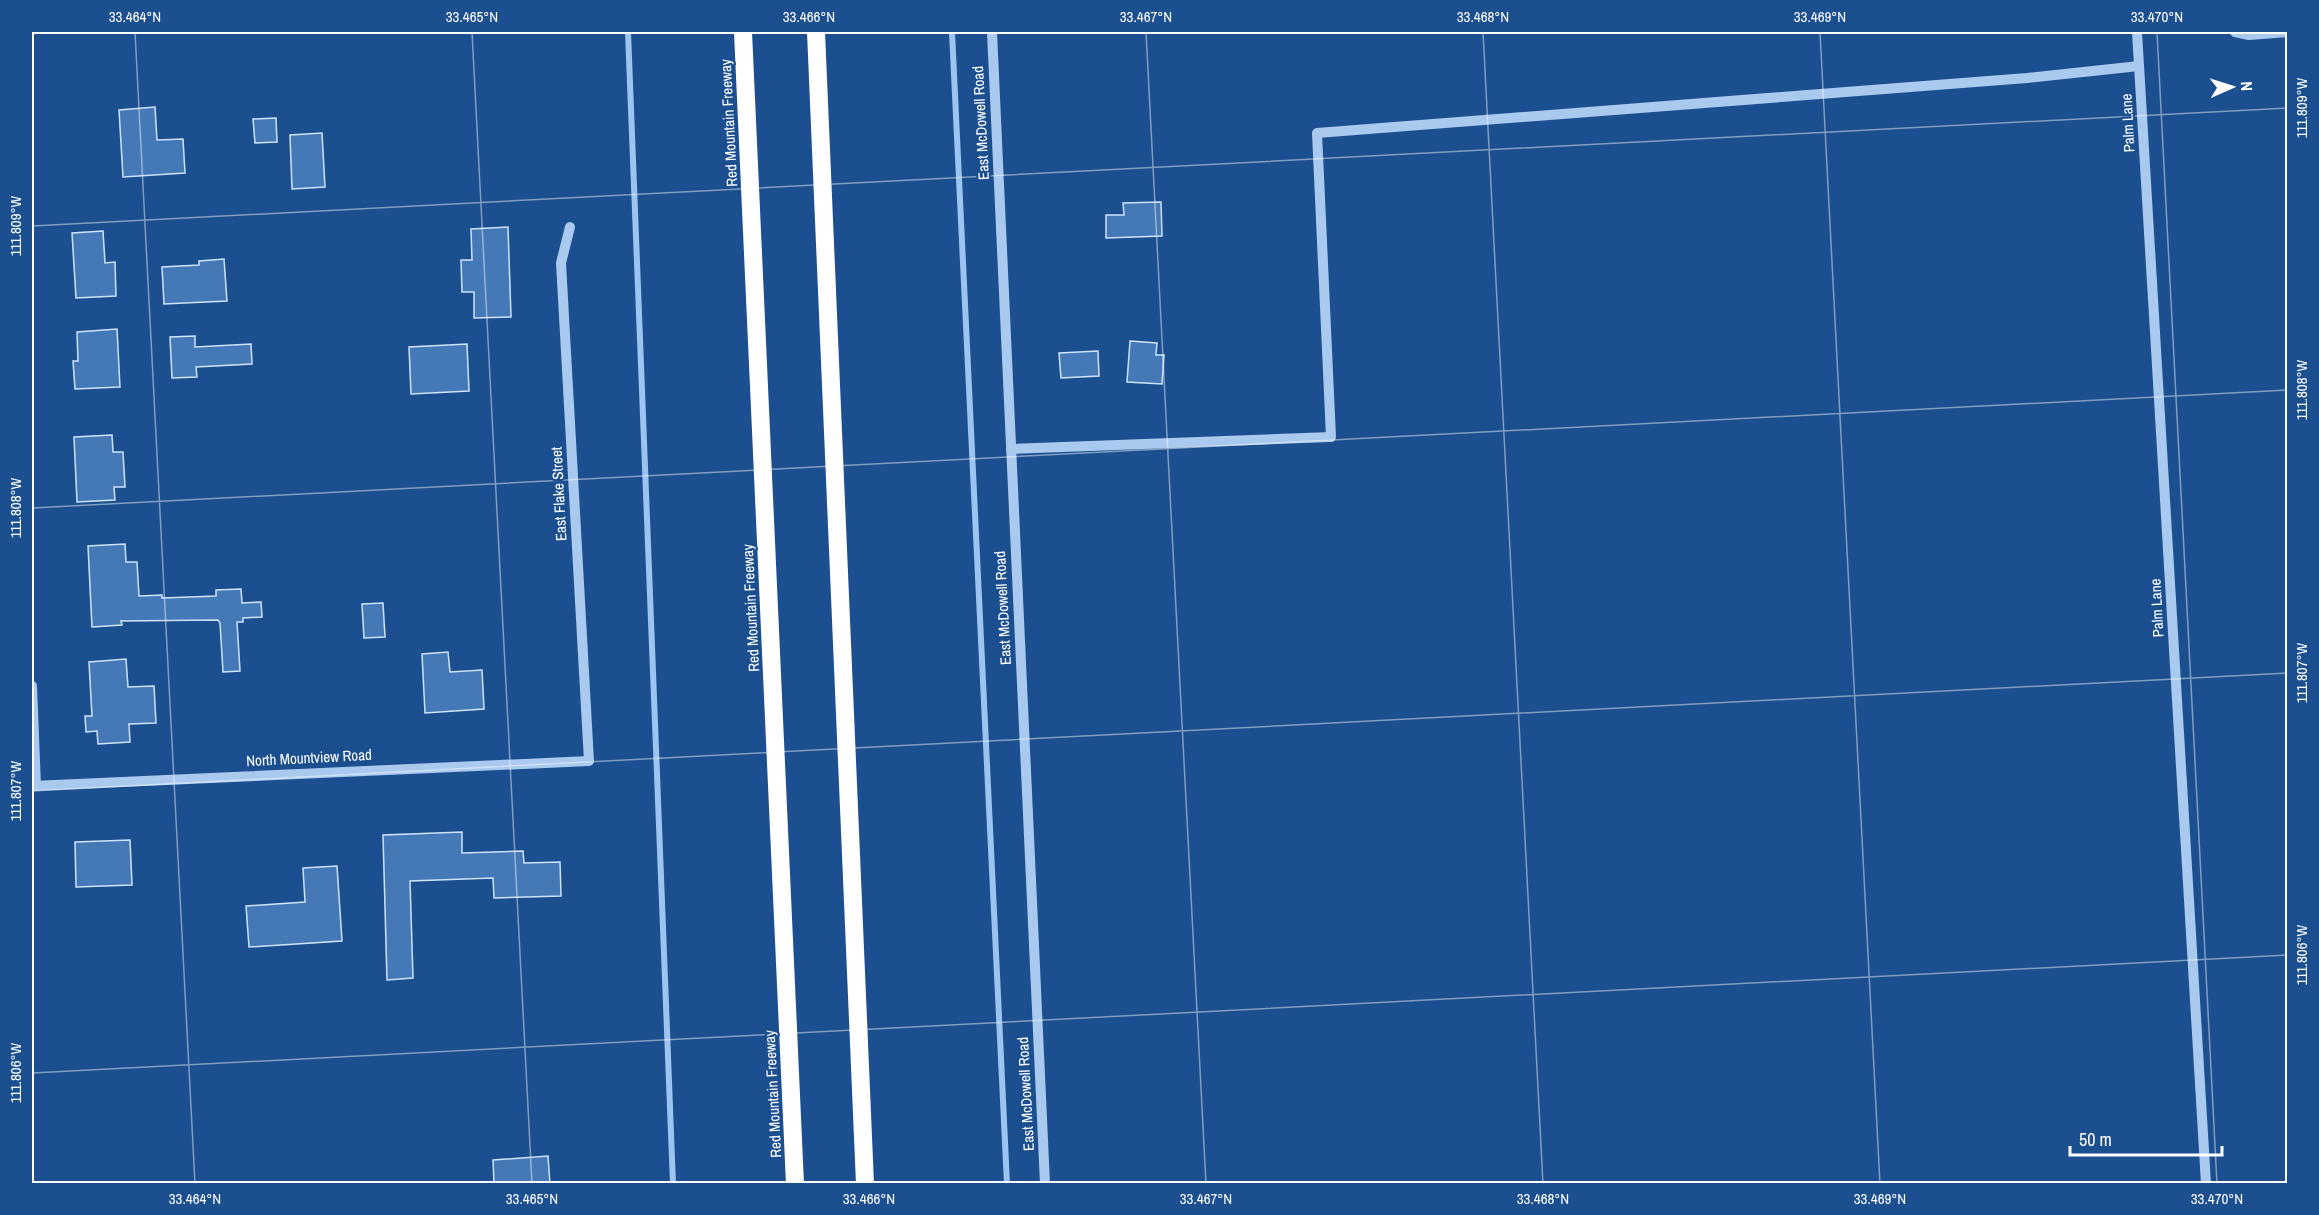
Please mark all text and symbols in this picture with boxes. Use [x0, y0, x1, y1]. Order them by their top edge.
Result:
text: 33.464°N [109, 6, 161, 27]
text: 33.465°N [446, 6, 498, 27]
text: 33.466°N [783, 6, 835, 27]
text: 33.467°N [1120, 6, 1172, 27]
text: 33.468°N [1457, 6, 1509, 27]
text: 33.469°N [1794, 6, 1846, 27]
text: 33.470°N [2131, 6, 2183, 27]
north arrow [2202, 57, 2262, 117]
street label: Red Mountain Freeway [715, 58, 742, 187]
street label: East McDowell Road [967, 65, 994, 181]
text: 111.809°W [2291, 77, 2312, 138]
text: N [2236, 81, 2258, 92]
street label: Palm Lane [2115, 93, 2140, 153]
text: 111.809°W [5, 195, 26, 256]
text: 111.808°W [2291, 359, 2312, 420]
street label: East Flake Street [546, 446, 571, 542]
text: 111.808°W [5, 477, 26, 538]
street label: Red Mountain Freeway [737, 543, 764, 672]
street label: East McDowell Road [989, 550, 1016, 666]
street label: Palm Lane [2144, 578, 2169, 638]
text: 111.807°W [2291, 642, 2312, 703]
street label: North Mountview Road [246, 744, 372, 771]
text: 111.807°W [5, 760, 26, 821]
text: 111.806°W [2291, 924, 2312, 985]
street label: Red Mountain Freeway [759, 1029, 786, 1158]
street label: East McDowell Road [1012, 1036, 1039, 1152]
text: 111.806°W [5, 1042, 26, 1103]
scale bar [2070, 1119, 2222, 1157]
text: 50 m [2079, 1127, 2112, 1152]
text: 33.464°N [169, 1188, 221, 1209]
text: 33.465°N [506, 1188, 558, 1209]
text: 33.466°N [843, 1188, 895, 1209]
text: 33.467°N [1180, 1188, 1232, 1209]
text: 33.468°N [1517, 1188, 1569, 1209]
text: 33.469°N [1854, 1188, 1906, 1209]
text: 33.470°N [2191, 1188, 2243, 1209]

